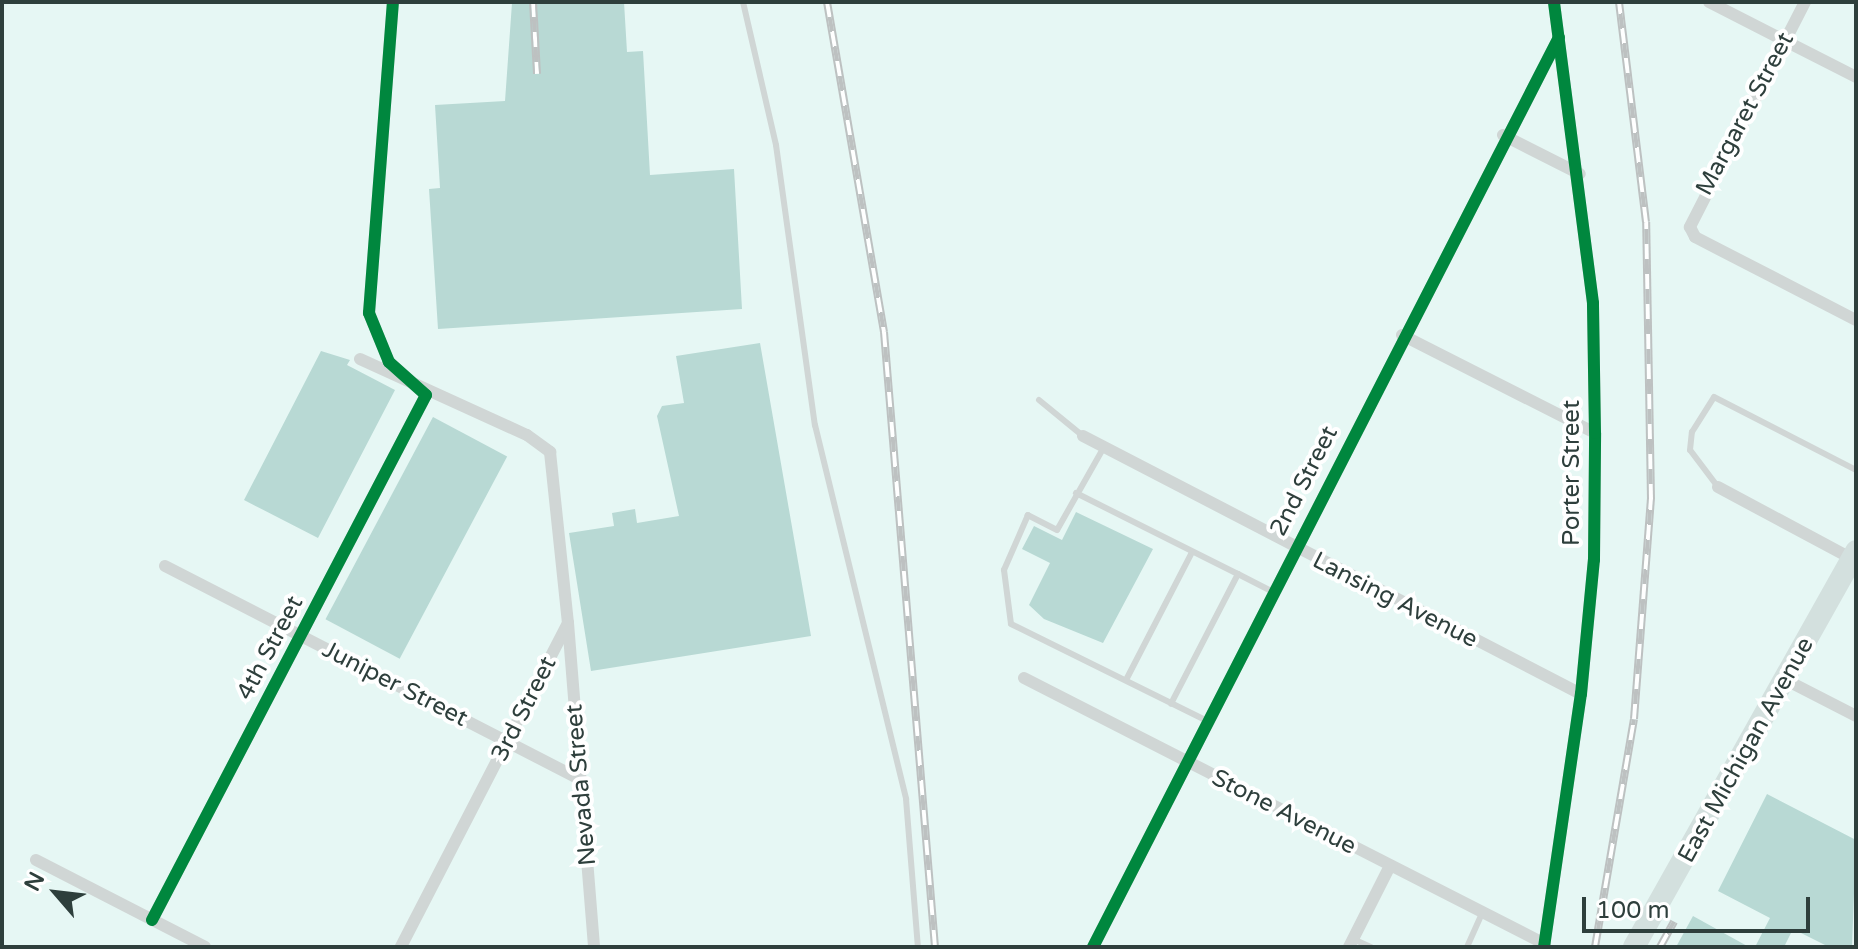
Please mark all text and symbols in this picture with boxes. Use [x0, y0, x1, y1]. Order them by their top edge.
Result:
street label: Margaret Street [1690, 28, 1800, 200]
street label: Porter Street [1558, 400, 1586, 546]
street label: 2nd Street [1264, 421, 1344, 541]
street label: Lansing Avenue [1308, 546, 1482, 654]
street label: 4th Street [231, 591, 309, 705]
street label: East Michigan Avenue [1672, 632, 1820, 868]
street label: Juniper Street [318, 635, 472, 733]
street label: 3rd Street [485, 652, 563, 766]
street label: Nevada Street [560, 703, 602, 867]
street label: Stone Avenue [1207, 763, 1361, 861]
north arrow [16, 853, 96, 933]
text: N [19, 868, 50, 896]
scale bar [1586, 881, 1814, 931]
text: 100 m [1596, 896, 1670, 925]

